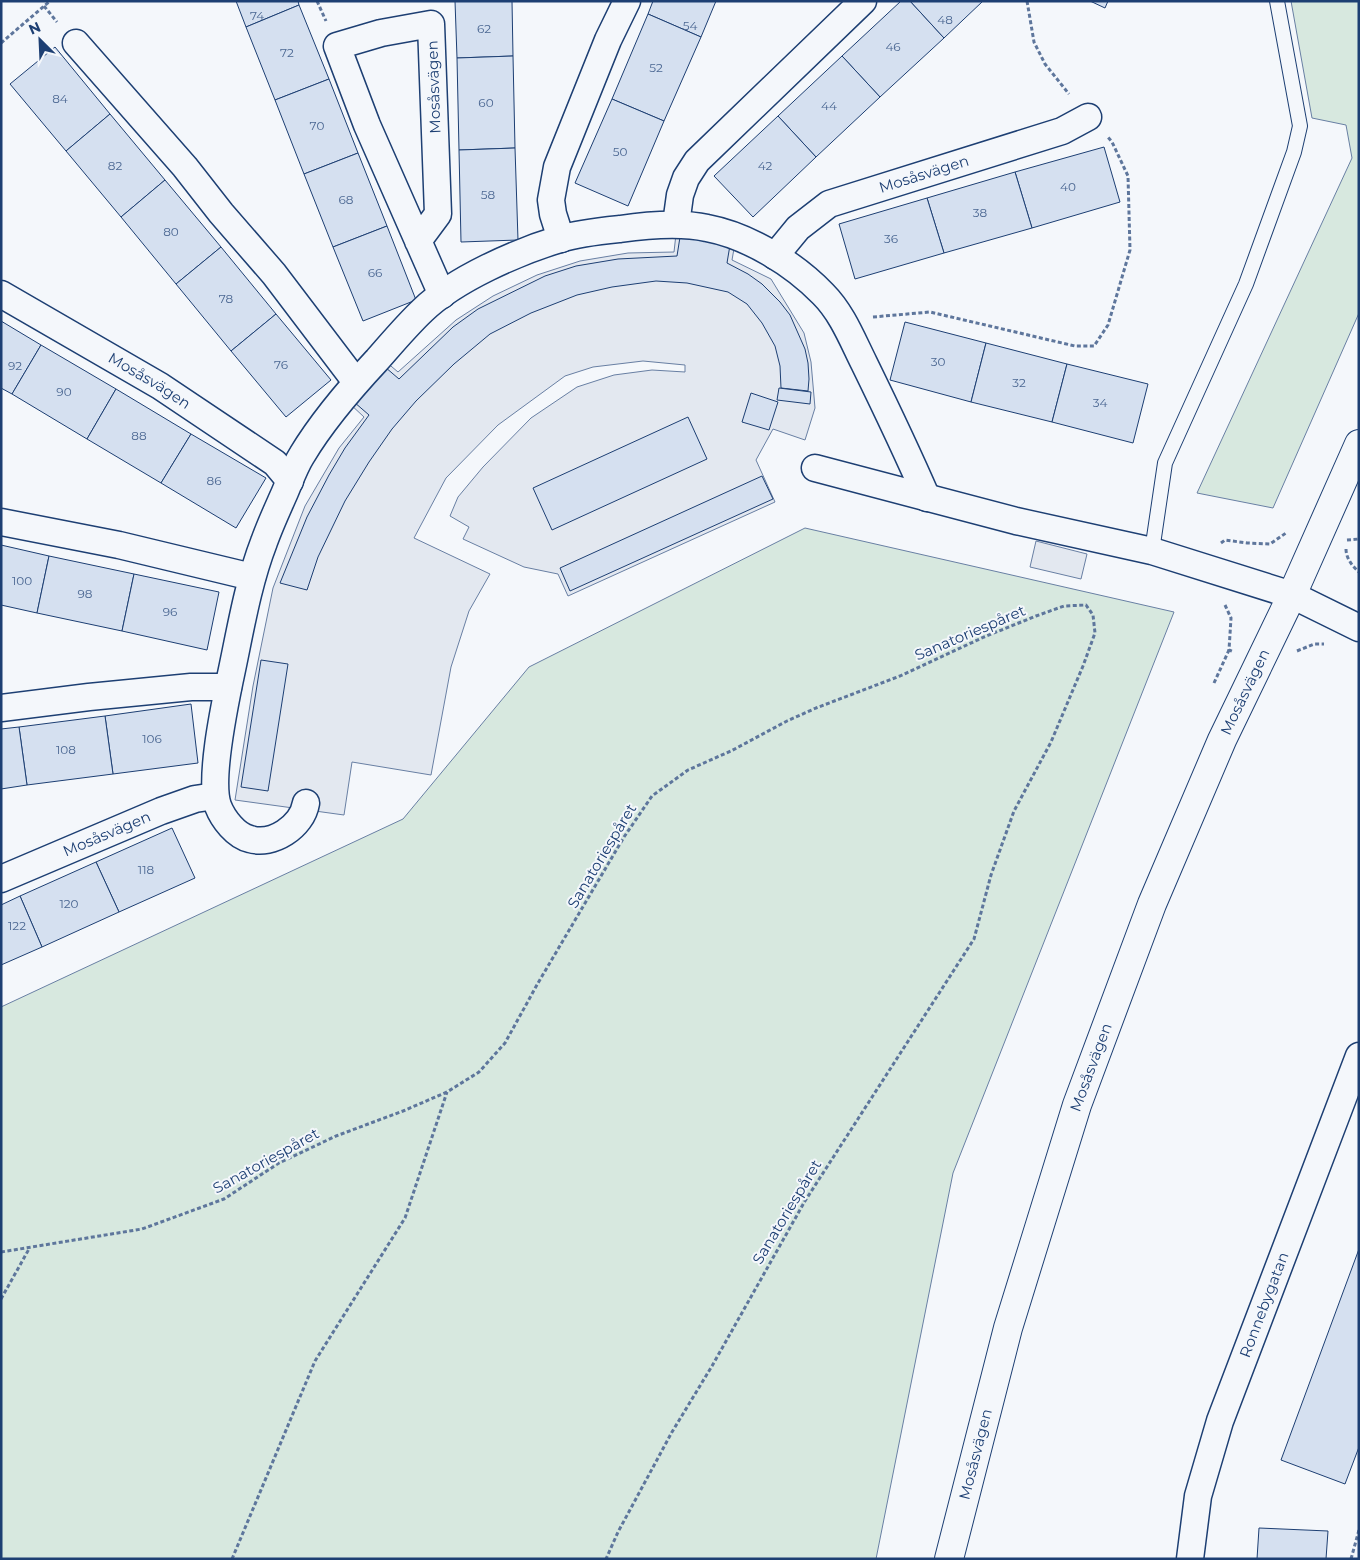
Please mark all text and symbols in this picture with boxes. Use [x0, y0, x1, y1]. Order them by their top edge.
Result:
house number: 74 [250, 8, 264, 23]
house number: 48 [937, 12, 953, 27]
north arrow [15, 15, 65, 65]
text: N [26, 18, 44, 39]
house number: 54 [683, 18, 697, 33]
house number: 62 [477, 21, 491, 36]
house number: 46 [885, 39, 901, 54]
street label: Mosåsvägen [422, 40, 445, 134]
house number: 72 [280, 45, 294, 60]
house number: 52 [649, 60, 663, 75]
house number: 84 [52, 91, 68, 106]
house number: 60 [478, 95, 494, 110]
house number: 44 [821, 98, 837, 113]
house number: 70 [310, 118, 324, 133]
house number: 50 [613, 144, 627, 159]
street label: Mosåsvägen [877, 151, 971, 197]
house number: 82 [108, 158, 122, 173]
house number: 42 [758, 158, 773, 173]
house number: 40 [1060, 179, 1076, 194]
house number: 58 [481, 187, 496, 202]
house number: 68 [339, 192, 354, 207]
house number: 38 [973, 205, 988, 220]
house number: 80 [163, 224, 179, 239]
house number: 36 [884, 231, 898, 246]
house number: 66 [368, 265, 382, 280]
house number: 78 [219, 291, 234, 306]
street label: Mosåsvägen [105, 348, 195, 413]
house number: 30 [931, 354, 945, 369]
house number: 76 [274, 357, 288, 372]
house number: 92 [8, 358, 22, 373]
house number: 32 [1012, 375, 1026, 390]
house number: 90 [56, 384, 72, 399]
house number: 34 [1093, 395, 1107, 410]
house number: 88 [131, 428, 147, 443]
house number: 86 [207, 473, 221, 488]
house number: 100 [12, 573, 32, 588]
house number: 98 [78, 586, 93, 601]
street label: Sanatoriespåret [912, 601, 1028, 664]
house number: 96 [163, 604, 177, 619]
street label: Mosåsvägen [1216, 646, 1274, 738]
house number: 106 [142, 731, 162, 746]
house number: 108 [56, 742, 76, 757]
street label: Sanatoriespåret [563, 800, 640, 911]
street label: Mosåsvägen [60, 807, 153, 861]
house number: 118 [138, 862, 155, 877]
house number: 120 [59, 896, 79, 911]
house number: 122 [8, 918, 26, 933]
street label: Mosåsvägen [1065, 1020, 1116, 1114]
street label: Sanatoriespåret [209, 1124, 322, 1198]
street label: Sanatoriespåret [748, 1156, 825, 1267]
street label: Ronnebygatan [1235, 1249, 1292, 1360]
street label: Mosåsvägen [954, 1407, 996, 1502]

